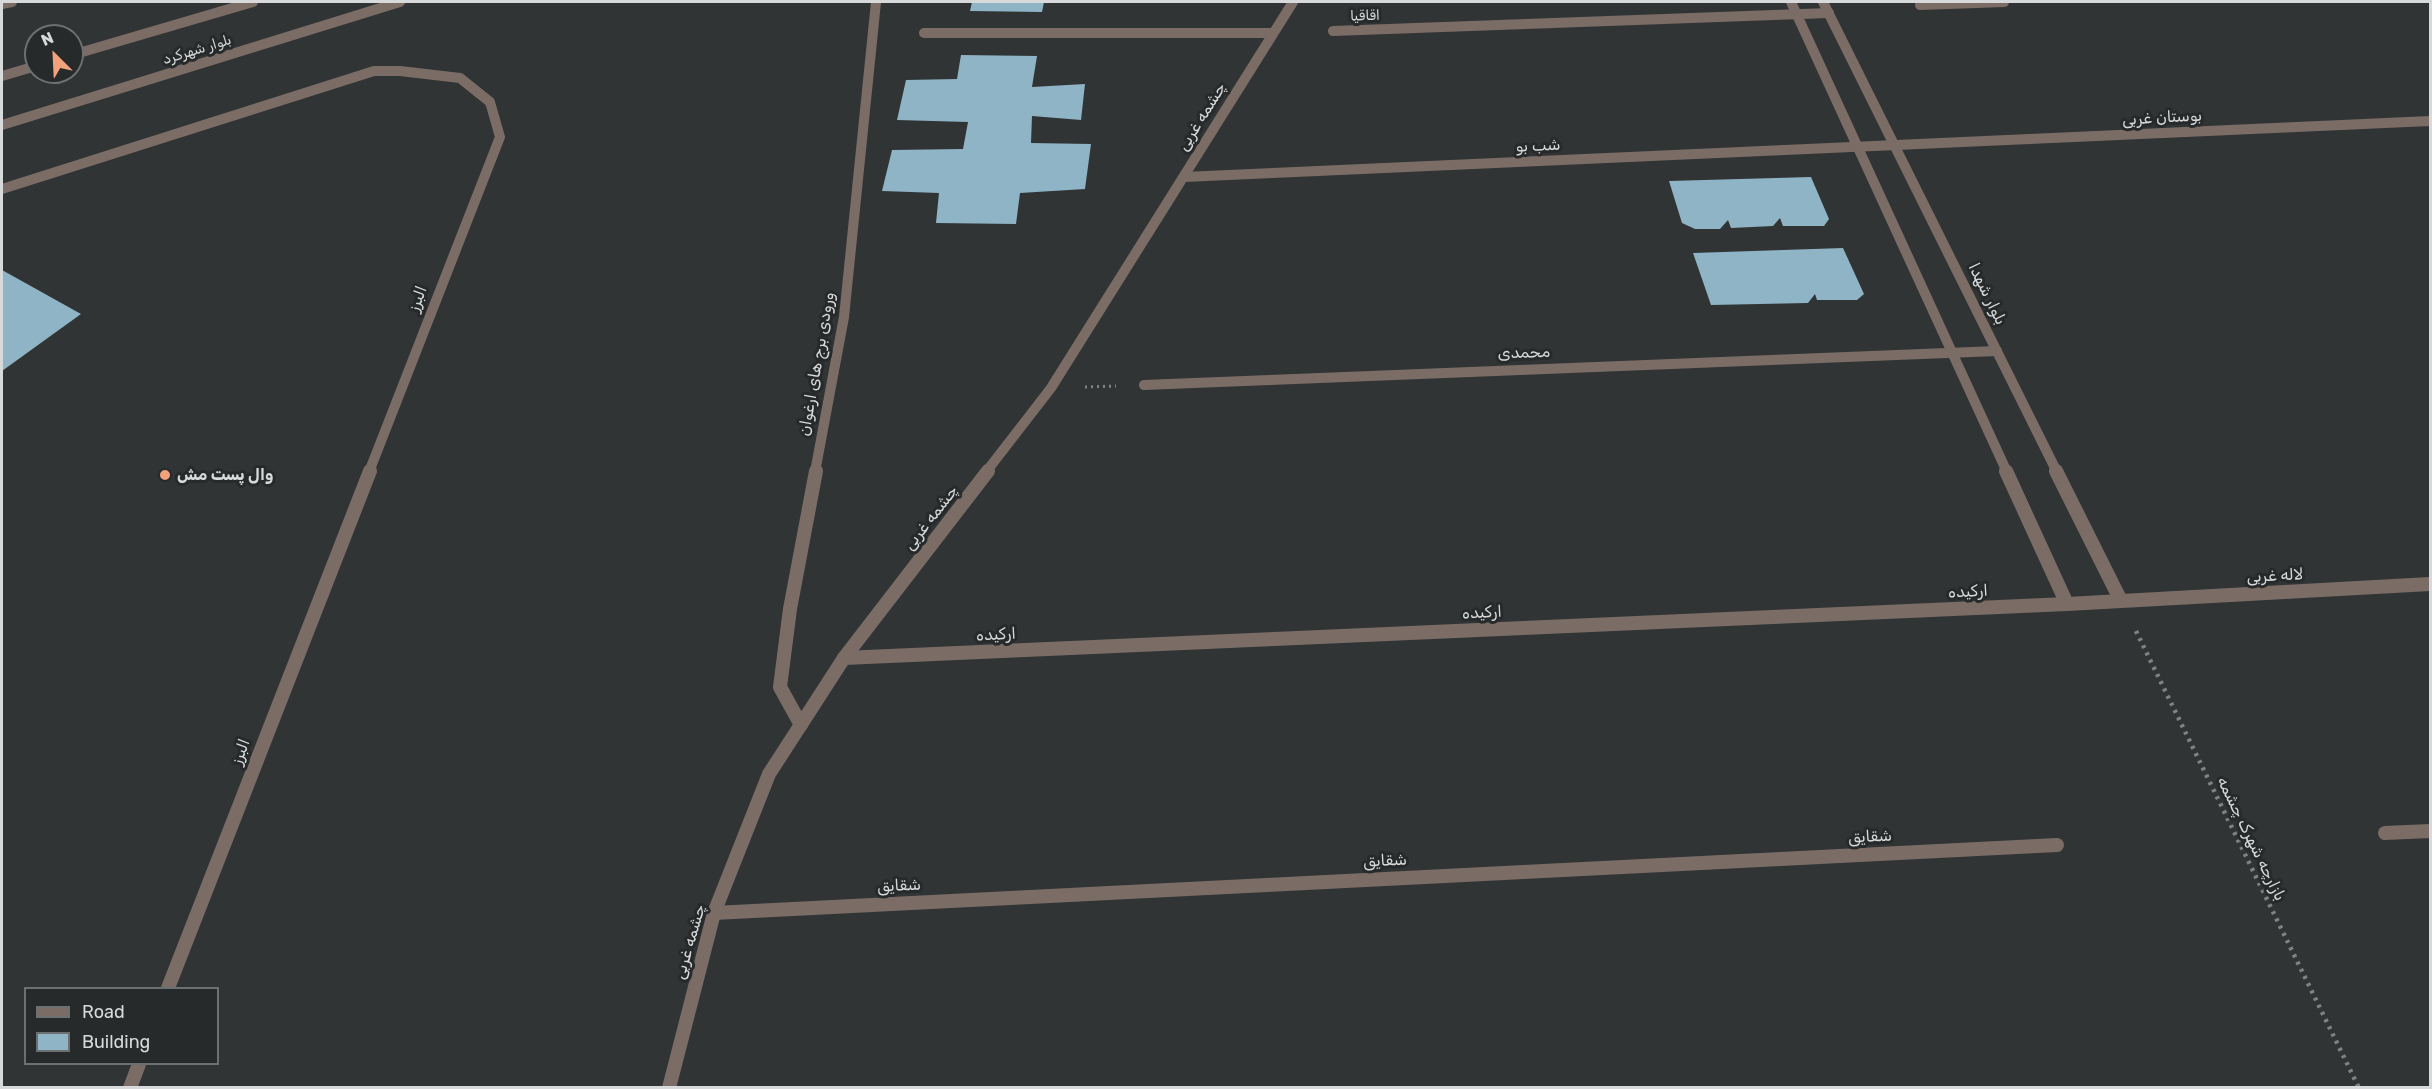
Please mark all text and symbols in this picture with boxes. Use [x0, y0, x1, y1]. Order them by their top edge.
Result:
street label: اقاقیا [1350, 7, 1380, 25]
north arrow [24, 24, 84, 84]
text: N [38, 28, 56, 50]
street label: بلوار شهرکرد [161, 32, 233, 68]
street label: چشمه غربی [1173, 79, 1231, 155]
street label: بوستان غربی [2121, 106, 2203, 130]
street label: شب بو [1515, 135, 1561, 157]
street label: بلوار شهدا [1964, 260, 2010, 328]
street label: البرز [404, 283, 432, 315]
street label: ورودی برج های ارغوان [795, 290, 839, 438]
street label: محمدی [1497, 342, 1551, 364]
place label: وال پست مش [177, 465, 274, 485]
marker: وال پست مش [158, 468, 172, 482]
street label: چشمه غربی [900, 482, 962, 554]
street label: لاله غربی [2246, 565, 2304, 587]
street label: ارکیده [1948, 581, 1988, 603]
street label: ارکیده [1462, 602, 1502, 624]
street label: ارکیده [976, 624, 1016, 646]
street label: البرز [227, 736, 255, 768]
street label: بازارچه شهرک چشمه [2213, 774, 2289, 904]
street label: شقایق [1848, 826, 1892, 848]
street label: شقایق [1363, 850, 1407, 872]
street label: شقایق [877, 875, 921, 897]
street label: چشمه غربی [670, 902, 710, 982]
legend [24, 987, 219, 1065]
text: Road [82, 1001, 125, 1023]
text: Building [82, 1031, 150, 1053]

